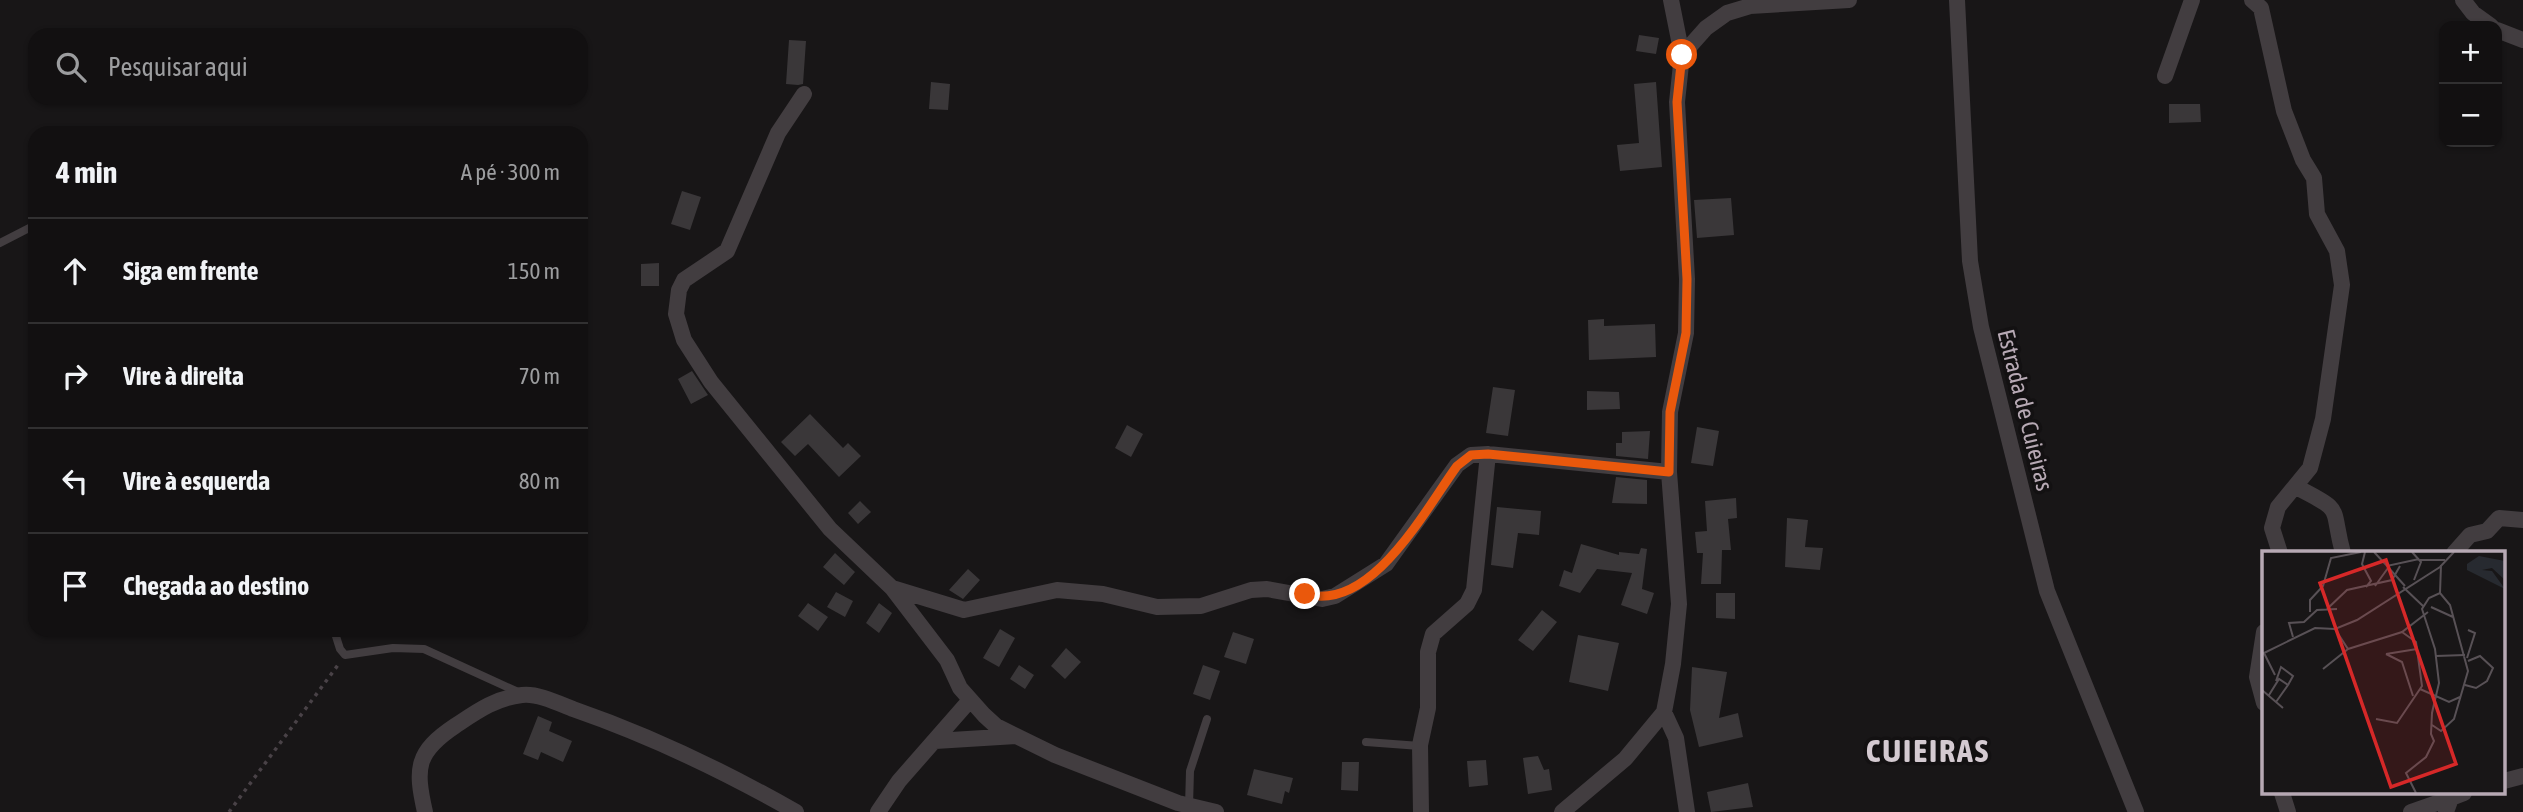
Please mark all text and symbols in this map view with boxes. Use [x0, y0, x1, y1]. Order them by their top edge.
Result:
map controls [2439, 21, 2502, 147]
button: + [2439, 21, 2502, 84]
search box [28, 28, 588, 105]
route start [1666, 39, 1697, 70]
icon: search [52, 48, 90, 86]
text: Pesquisar aqui [108, 52, 248, 82]
button: − [2439, 84, 2502, 147]
text: 4 min [56, 155, 117, 189]
text: A pé · 300 m [461, 159, 560, 185]
icon: ahead [56, 252, 94, 290]
text: Siga em frente [123, 256, 259, 286]
text: 150 m [508, 258, 560, 284]
street label: Estrada de Cuieiras [1992, 326, 2059, 493]
icon: right [56, 357, 94, 395]
text: Vire à direita [123, 361, 244, 391]
text: 70 m [519, 363, 560, 389]
icon: left [56, 462, 94, 500]
text: Vire à esquerda [123, 466, 270, 496]
text: 80 m [519, 468, 560, 494]
inset map [2262, 551, 2506, 794]
icon: arrive [56, 567, 94, 605]
text: Chegada ao destino [123, 571, 309, 601]
route end [1289, 578, 1320, 609]
district label: CUIEIRAS [1866, 732, 1990, 769]

